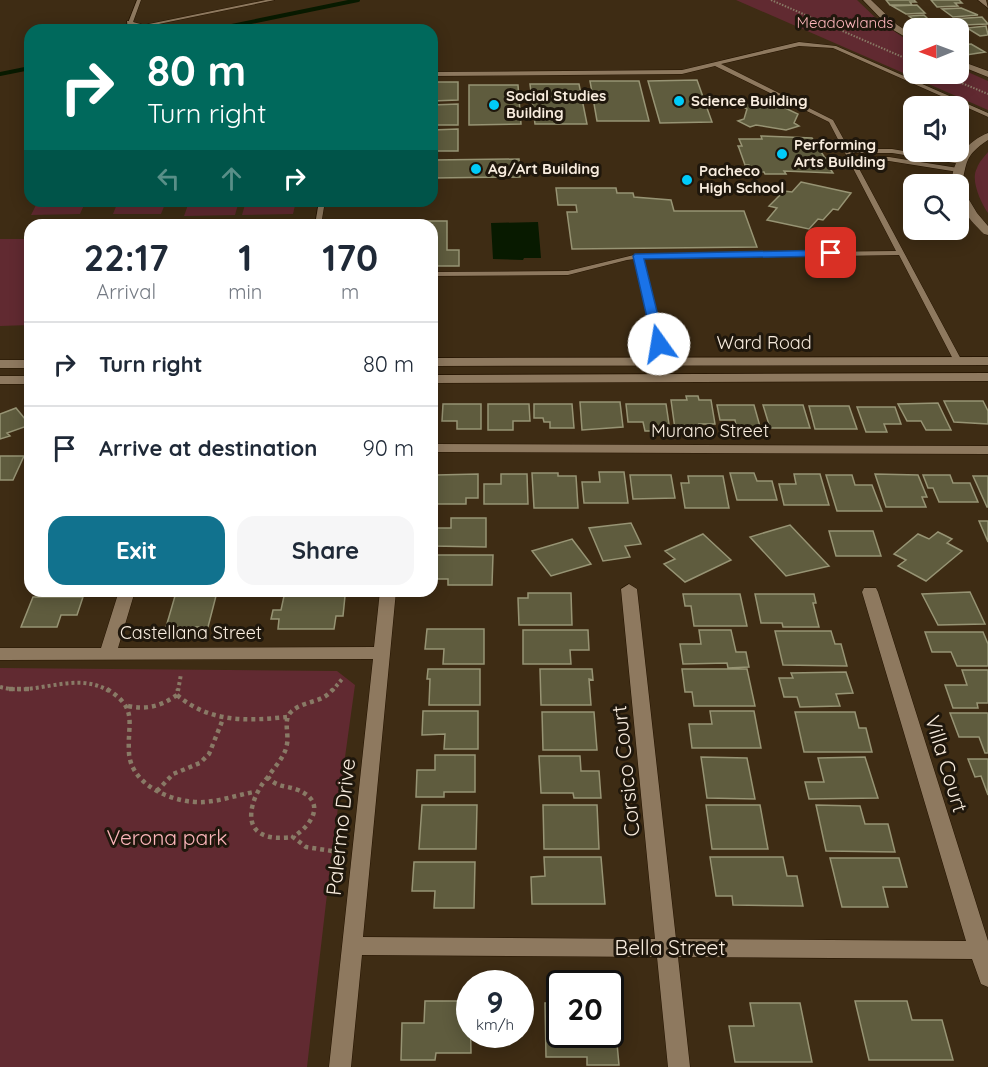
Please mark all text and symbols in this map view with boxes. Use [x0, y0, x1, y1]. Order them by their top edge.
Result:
park label: Meadowlands [797, 13, 893, 32]
north arrow [903, 18, 969, 84]
map controls [903, 18, 969, 240]
text: 80 m [147, 44, 246, 97]
icon: right [48, 48, 126, 126]
place label: Social Studies Building [506, 86, 606, 122]
place label: Science Building [691, 91, 807, 110]
marker: Science Building [672, 94, 686, 108]
text: Turn right [147, 96, 266, 130]
button: sound [903, 96, 969, 162]
marker: Social Studies Building [487, 98, 501, 112]
place label: Performing Arts Building [794, 135, 886, 171]
marker: Performing Arts Building [775, 147, 789, 161]
place label: Ag/Art Building [488, 159, 600, 178]
place label: Pacheco High School [699, 161, 784, 197]
icon: left [152, 162, 185, 195]
icon: ahead [215, 162, 248, 195]
icon: right [278, 162, 311, 195]
marker: Ag/Art Building [469, 162, 483, 176]
marker: Pacheco High School [680, 173, 694, 187]
button: search [903, 174, 969, 240]
pin [805, 227, 856, 278]
text: 22:17 [84, 235, 168, 280]
text: 1 [238, 235, 252, 280]
text: 170 [322, 235, 378, 280]
icon: arrive [814, 236, 847, 269]
text: Arrival [96, 279, 156, 304]
text: min [228, 279, 262, 304]
text: m [341, 279, 359, 304]
position arrow [627, 312, 691, 376]
street label: Ward Road [716, 331, 812, 354]
icon: right [48, 348, 81, 381]
text: Turn right [99, 350, 203, 378]
text: 80 m [363, 350, 414, 378]
street label: Murano Street [651, 419, 769, 442]
icon: arrive [48, 432, 81, 465]
text: Arrive at destination [99, 434, 317, 462]
text: 90 m [363, 434, 414, 462]
button: Exit [48, 516, 225, 585]
button: Share [237, 516, 414, 585]
street label: Castellana Street [120, 621, 262, 644]
street label: Corsico Court [605, 704, 645, 838]
street label: Villa Court [920, 712, 974, 815]
street label: Palermo Drive [320, 757, 360, 897]
park label: Verona park [106, 824, 228, 850]
street label: Bella Street [614, 934, 726, 960]
speed limit sign: 20 [546, 970, 624, 1048]
text: 9 [486, 983, 504, 1021]
text: km/h [476, 1015, 514, 1034]

